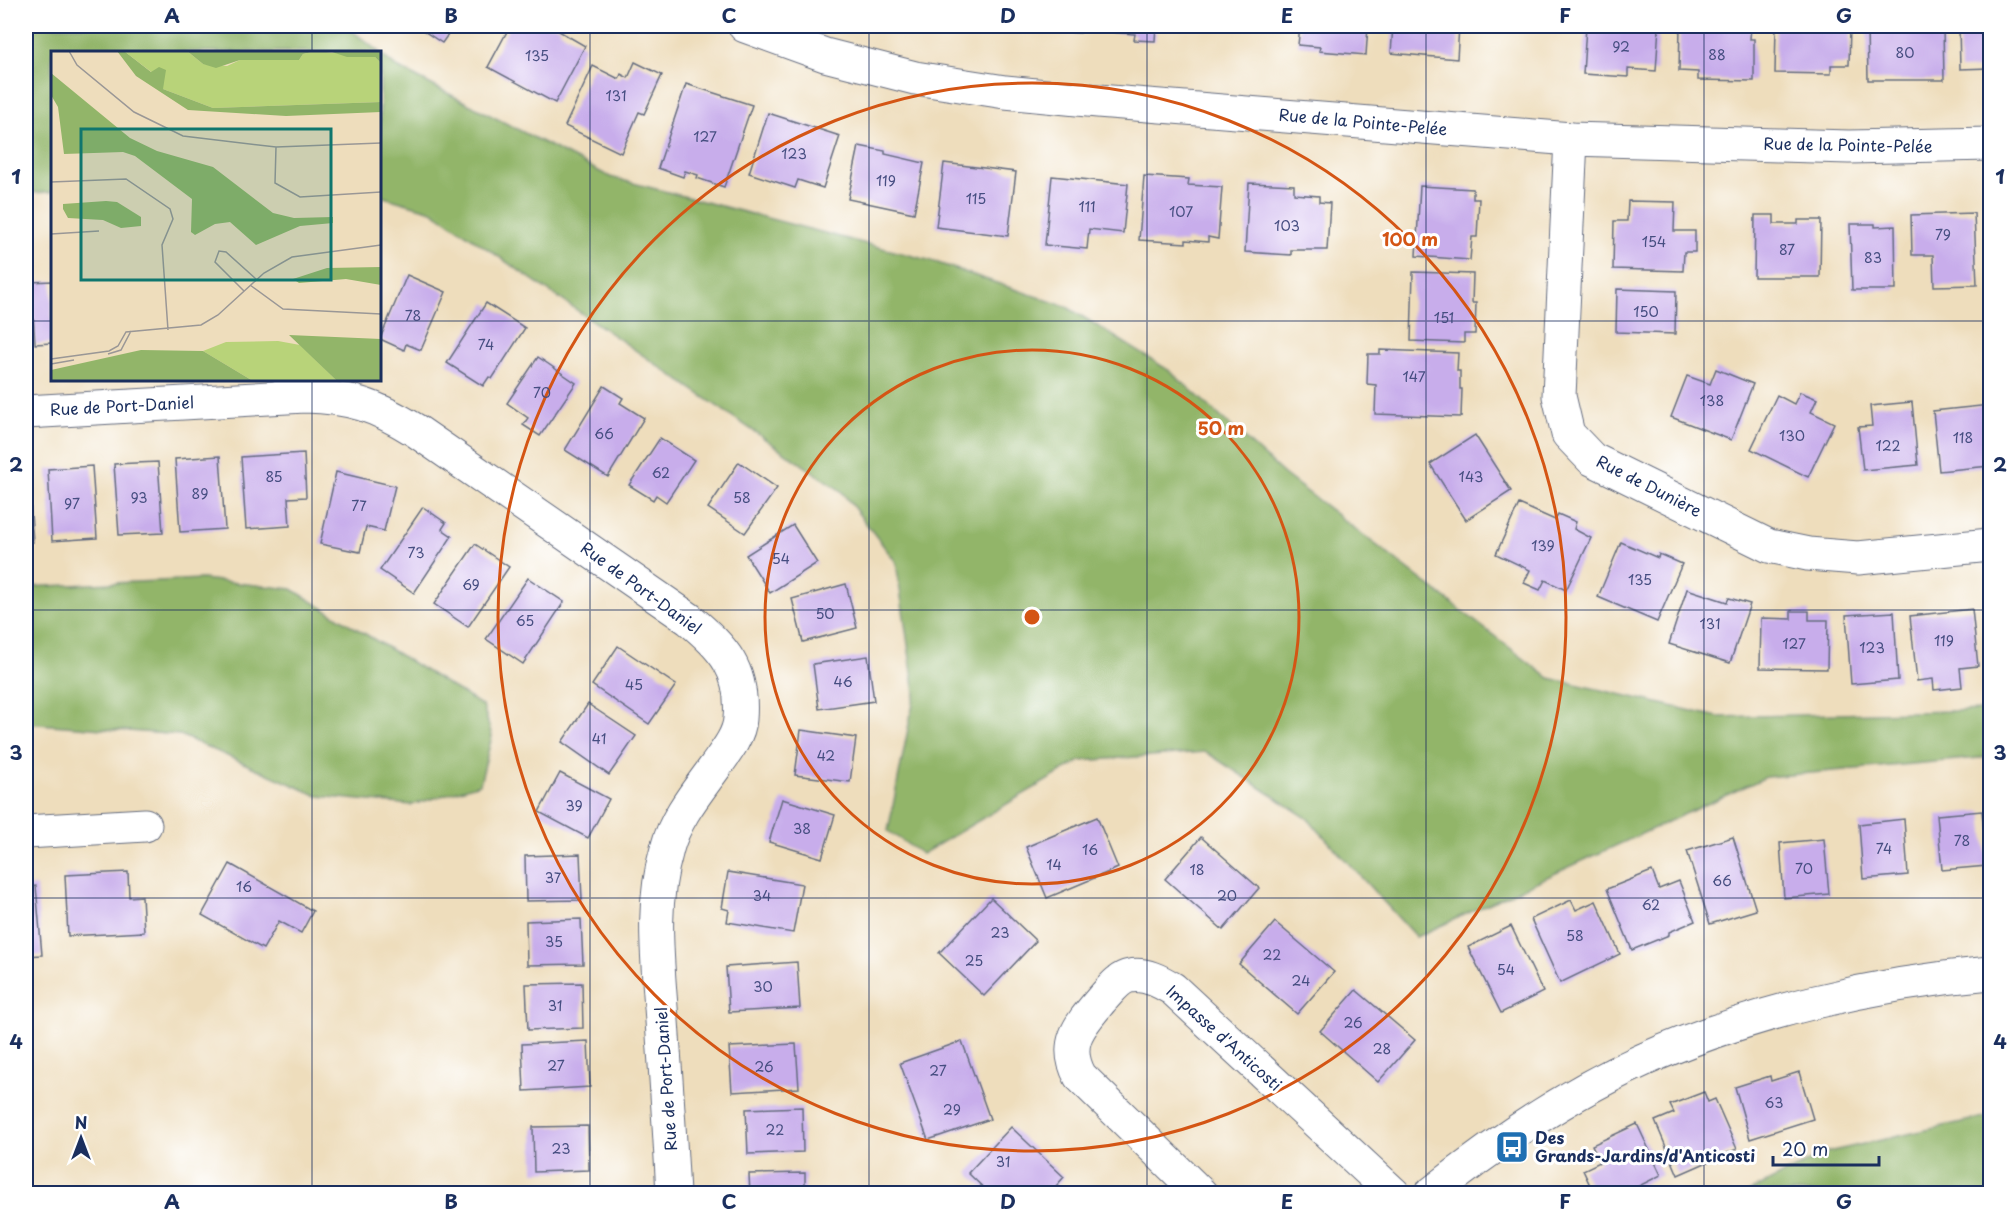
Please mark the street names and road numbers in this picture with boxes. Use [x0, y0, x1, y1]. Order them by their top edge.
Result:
street label: Rue de la Pointe-Pelée [1278, 102, 1449, 140]
street label: Rue de la Pointe-Pelée [1763, 131, 1933, 157]
street label: Rue de Port-Daniel [49, 389, 195, 421]
street label: Rue de Dunière [1593, 448, 1707, 522]
street label: Rue de Port-Daniel [576, 535, 707, 639]
street label: Impasse d'Anticosti [1162, 979, 1288, 1096]
street label: Rue de Port-Daniel [648, 1006, 682, 1152]

